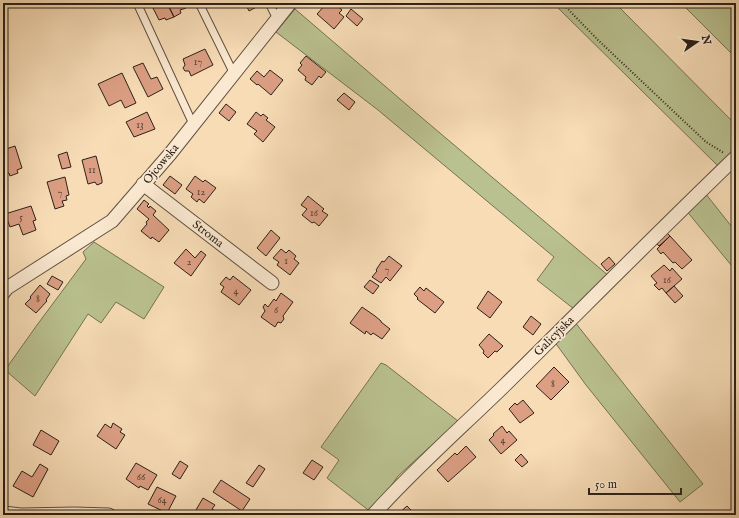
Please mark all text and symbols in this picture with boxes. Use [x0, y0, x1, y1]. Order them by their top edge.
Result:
north arrow [677, 22, 717, 62]
text: N [698, 33, 714, 47]
house number: 17 [194, 56, 203, 69]
house number: 13 [136, 119, 144, 132]
street label: Ojcowska [140, 140, 183, 187]
house number: 11 [88, 164, 96, 177]
house number: 12 [197, 186, 206, 199]
house number: 7 [58, 187, 63, 200]
house number: 16 [310, 207, 319, 220]
house number: 5 [19, 211, 23, 224]
street label: Stroma [189, 217, 227, 251]
house number: 1 [284, 255, 288, 268]
house number: 2 [187, 256, 192, 269]
house number: 7 [385, 264, 390, 277]
house number: 16 [663, 274, 672, 287]
house number: 4 [234, 285, 239, 298]
house number: 8 [36, 293, 40, 306]
house number: 6 [274, 304, 279, 317]
street label: Galicyjska [531, 312, 578, 359]
house number: 8 [551, 378, 555, 391]
house number: 4 [501, 434, 506, 447]
scale bar [589, 470, 681, 496]
house number: 66 [137, 471, 146, 484]
text: 50 m [595, 477, 617, 492]
house number: 64 [157, 494, 167, 507]

